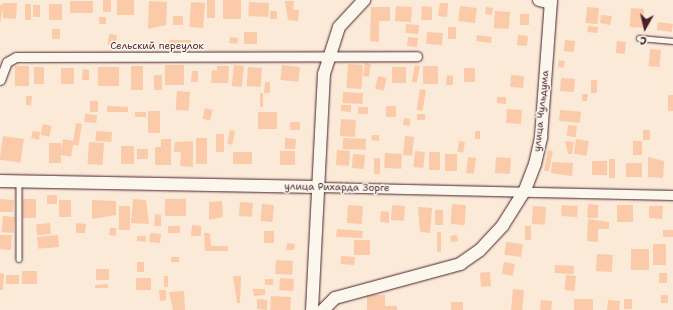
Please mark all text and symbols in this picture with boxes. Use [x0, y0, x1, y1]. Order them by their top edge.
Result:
north arrow [625, 8, 665, 48]
text: С [639, 32, 648, 48]
street label: Сельский переулок [110, 40, 204, 52]
street label: улица Чульдума [531, 70, 551, 152]
street label: улица Рихарда Зорге [284, 180, 390, 194]

